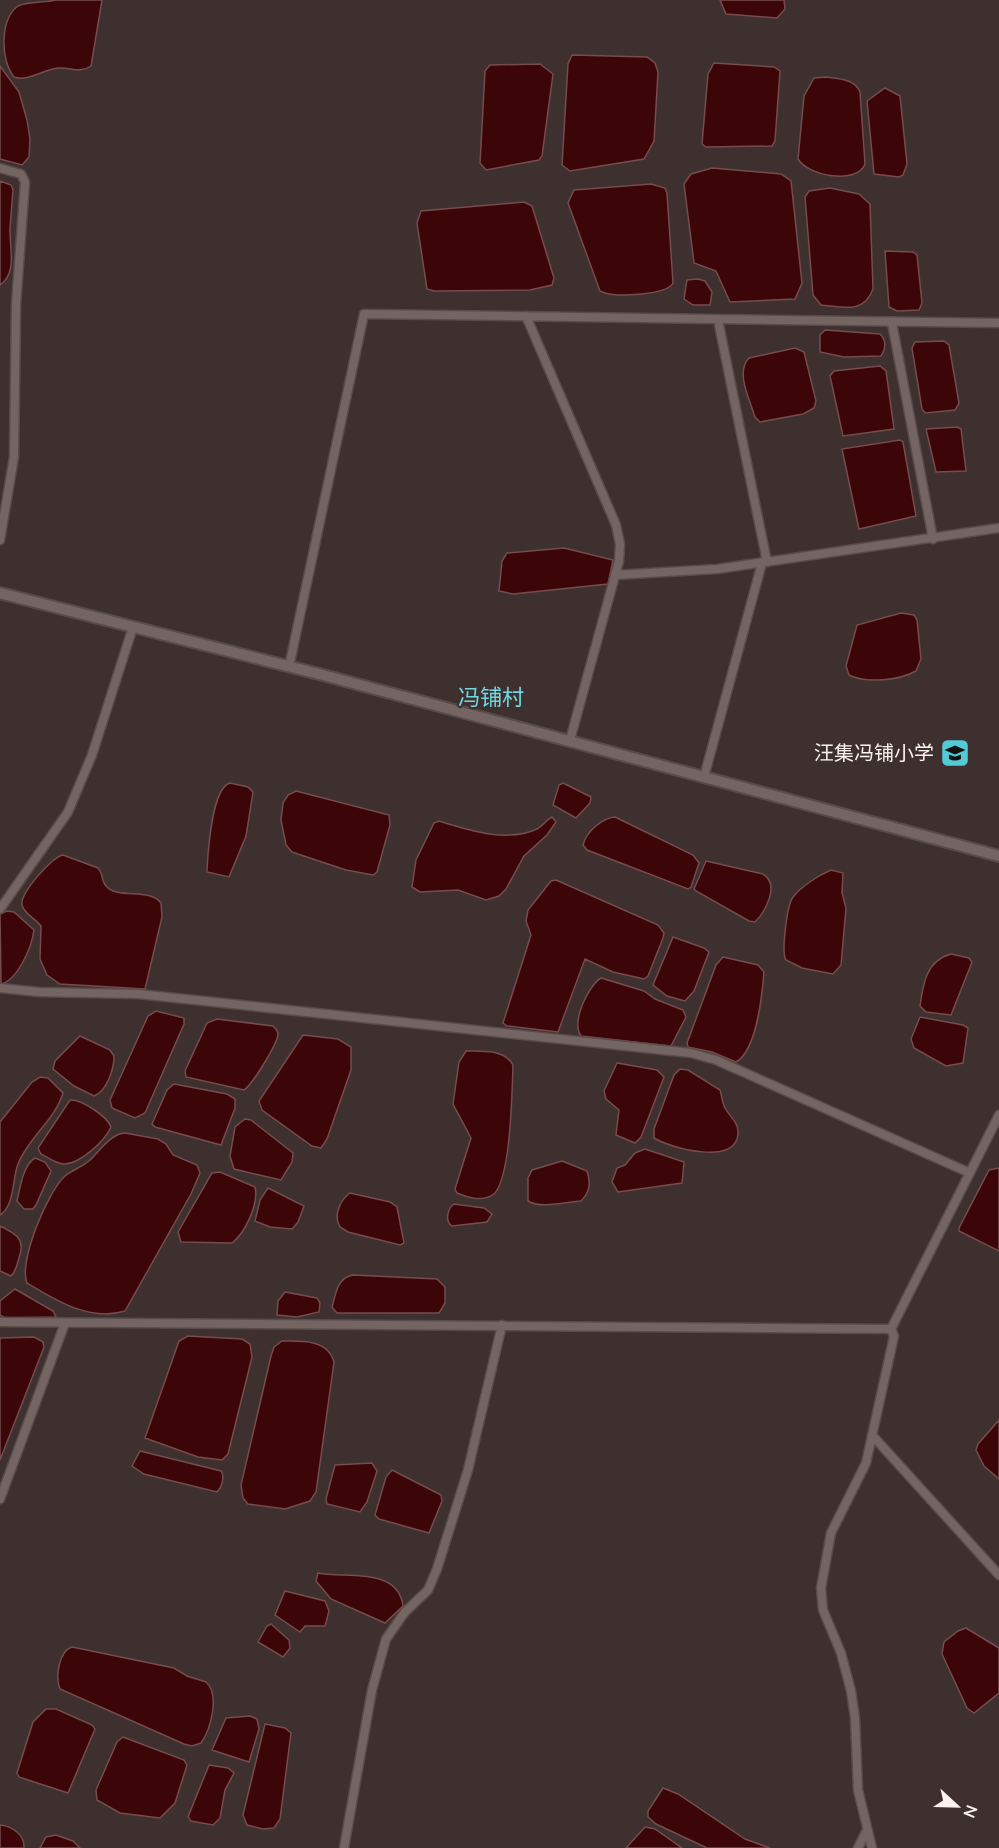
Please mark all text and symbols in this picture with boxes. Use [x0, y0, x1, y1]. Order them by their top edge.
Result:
district label: 冯铺村 [458, 683, 524, 713]
school or university icon: 汪集冯铺小学 [939, 737, 971, 769]
place label: 汪集冯铺小学 [814, 740, 934, 767]
north arrow [927, 1776, 987, 1836]
text: N [958, 1802, 982, 1821]

